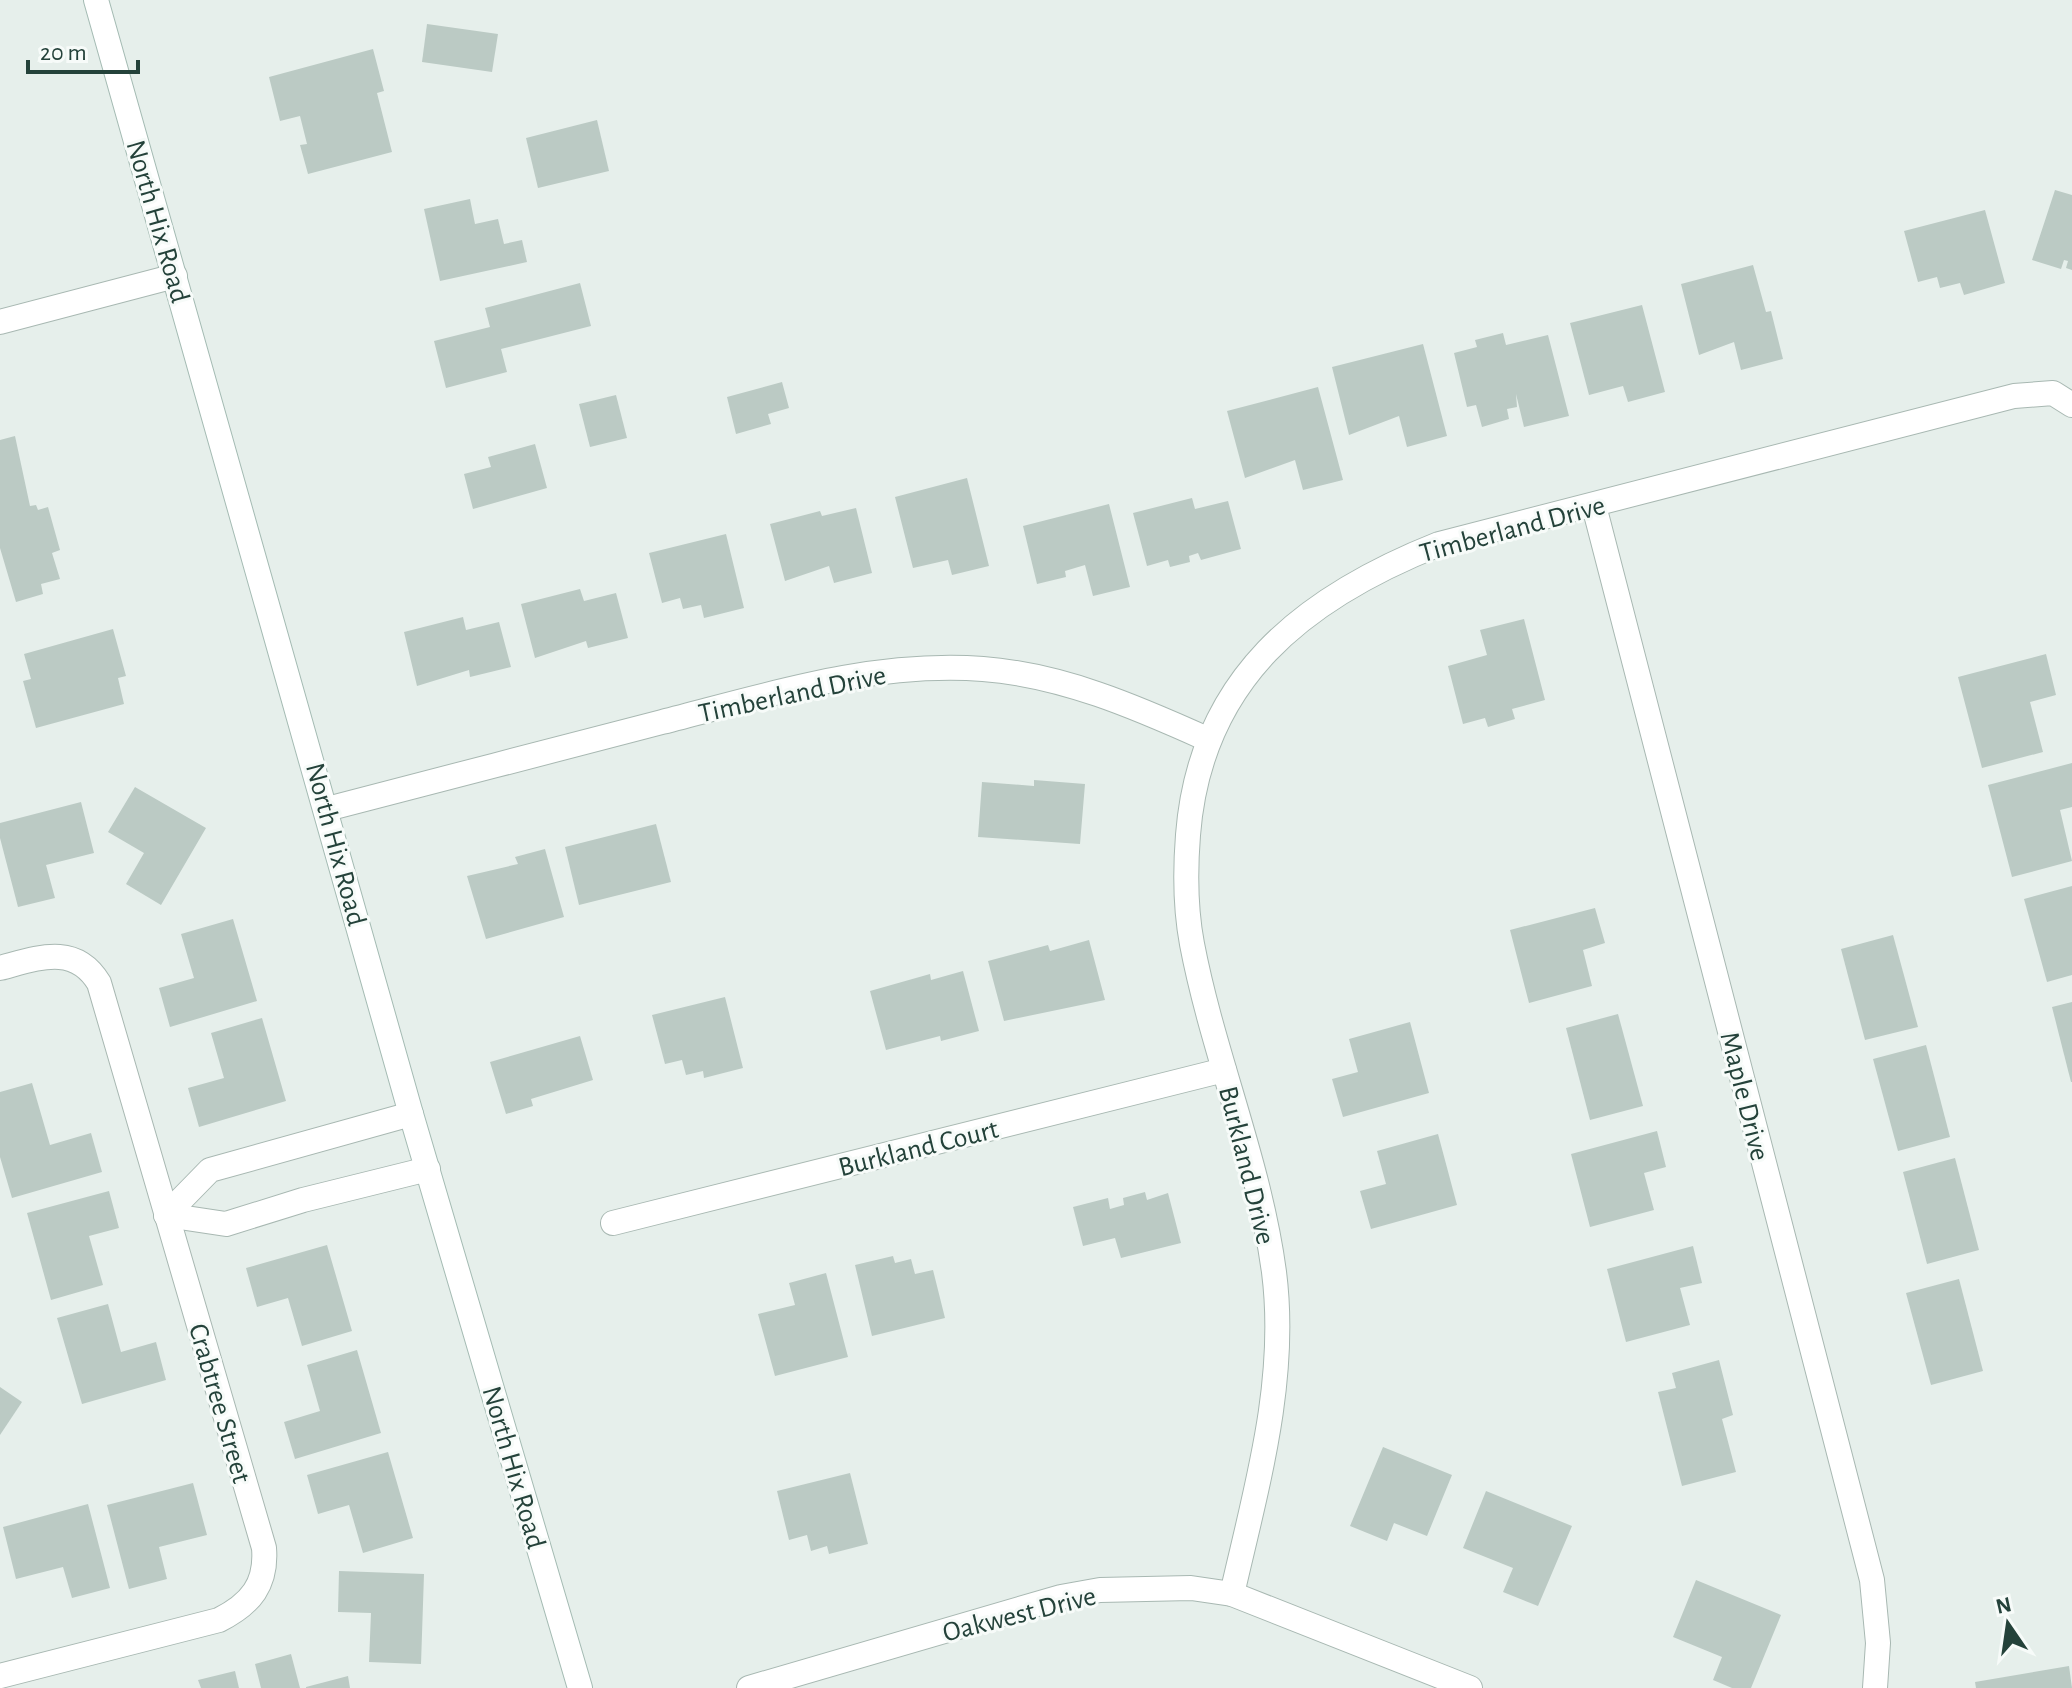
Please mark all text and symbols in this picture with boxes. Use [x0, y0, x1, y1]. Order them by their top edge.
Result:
scale bar [28, 24, 138, 74]
text: 20 m [40, 41, 87, 65]
street label: North Hix Road [121, 137, 194, 306]
street label: Timberland Drive [1417, 492, 1608, 568]
street label: Timberland Drive [696, 661, 889, 728]
street label: North Hix Road [300, 760, 370, 929]
street label: Maple Drive [1715, 1029, 1774, 1164]
street label: Burkland Drive [1213, 1083, 1279, 1248]
street label: Burkland Court [836, 1116, 1001, 1182]
street label: Crabtree Street [183, 1321, 255, 1486]
street label: North Hix Road [477, 1383, 550, 1552]
street label: Oakwest Drive [940, 1582, 1099, 1648]
north arrow [1968, 1584, 2048, 1664]
text: N [1994, 1593, 2014, 1618]

